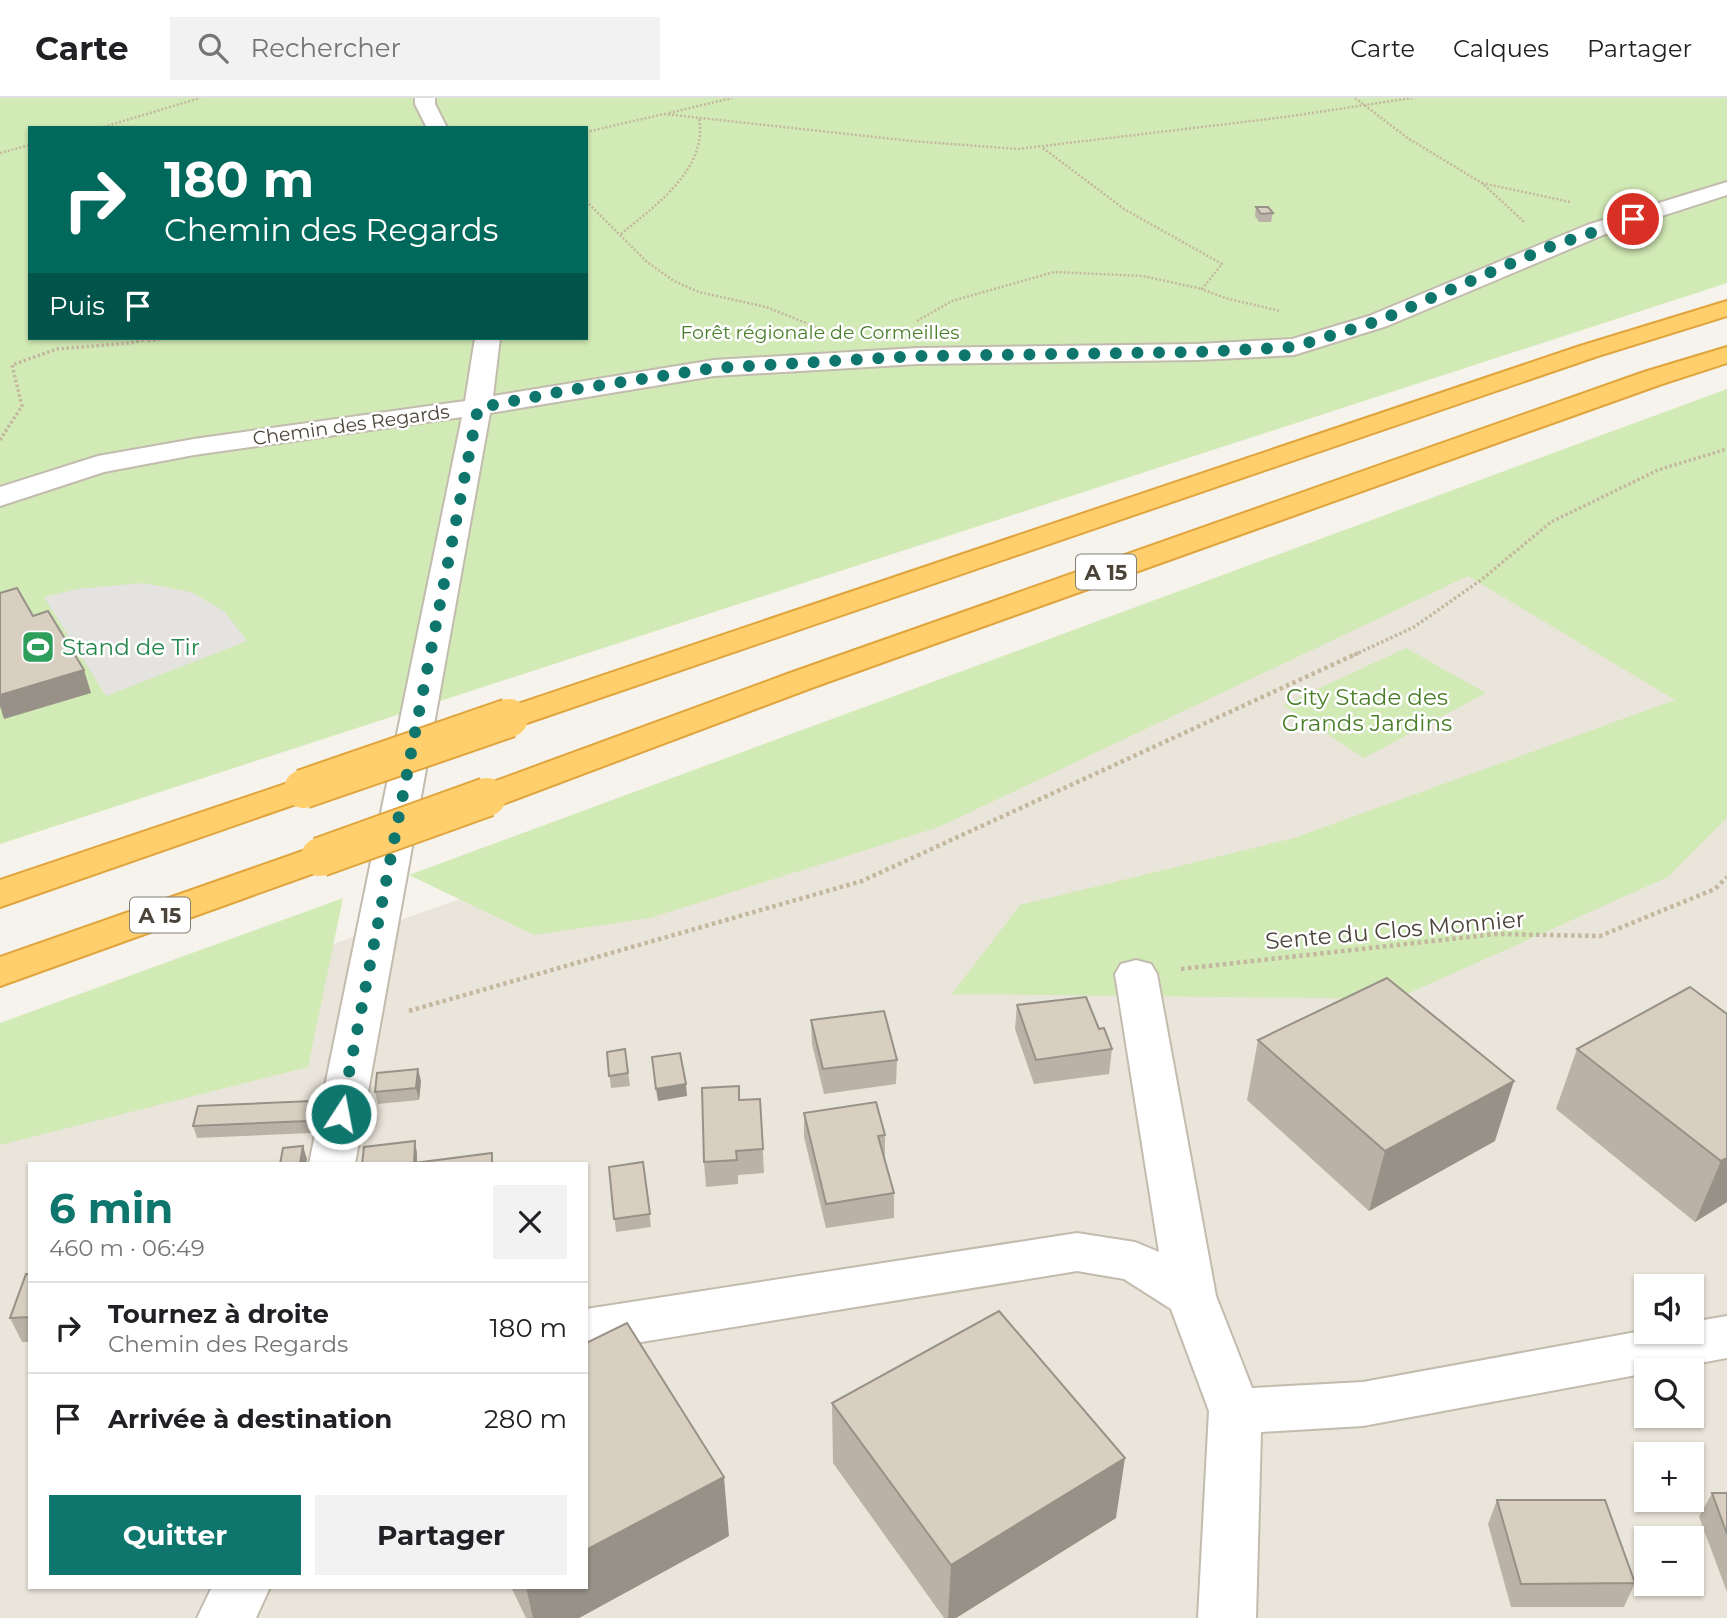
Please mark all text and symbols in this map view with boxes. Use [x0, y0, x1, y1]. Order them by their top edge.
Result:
search box [170, 17, 660, 80]
text: Carte [35, 28, 128, 68]
icon: search [194, 29, 232, 67]
text: Rechercher [250, 32, 401, 64]
text: Carte [1350, 34, 1415, 63]
text: Calques [1453, 34, 1549, 63]
text: Partager [1587, 34, 1692, 63]
text: 180 m [164, 150, 314, 209]
icon: right [49, 154, 140, 245]
pin [1603, 189, 1663, 249]
icon: arrive [1614, 200, 1652, 238]
text: Chemin des Regards [164, 210, 498, 249]
icon: arrive [119, 287, 157, 325]
text: Puis [49, 290, 105, 322]
park label: Forêt régionale de Cormeilles [680, 321, 960, 344]
street label: Chemin des Regards [251, 400, 451, 450]
road number: A 15 [1076, 554, 1136, 589]
sports icon: Stand de Tir [19, 628, 57, 666]
place label: Stand de Tir [62, 633, 200, 661]
park label: City Stade des Grands Jardins [1282, 683, 1452, 737]
road number: A 15 [130, 898, 190, 932]
street label: Sente du Clos Monnier [1264, 905, 1526, 955]
position arrow [304, 1077, 378, 1151]
text: 6 min [49, 1182, 173, 1234]
button: close [493, 1185, 567, 1259]
text: 460 m · 06:49 [49, 1234, 205, 1262]
map controls [1634, 1274, 1704, 1596]
button: sound [1634, 1274, 1704, 1344]
text: Tournez à droite [108, 1298, 329, 1330]
icon: right [49, 1309, 87, 1347]
text: 180 m [489, 1312, 567, 1344]
text: Chemin des Regards [108, 1330, 348, 1358]
button: search [1634, 1358, 1704, 1428]
icon: arrive [49, 1400, 87, 1438]
text: Arrivée à destination [108, 1403, 392, 1435]
text: 280 m [484, 1403, 567, 1435]
button: + [1634, 1442, 1704, 1512]
button: Quitter [49, 1495, 301, 1575]
button: Partager [315, 1495, 567, 1575]
button: − [1634, 1526, 1704, 1596]

